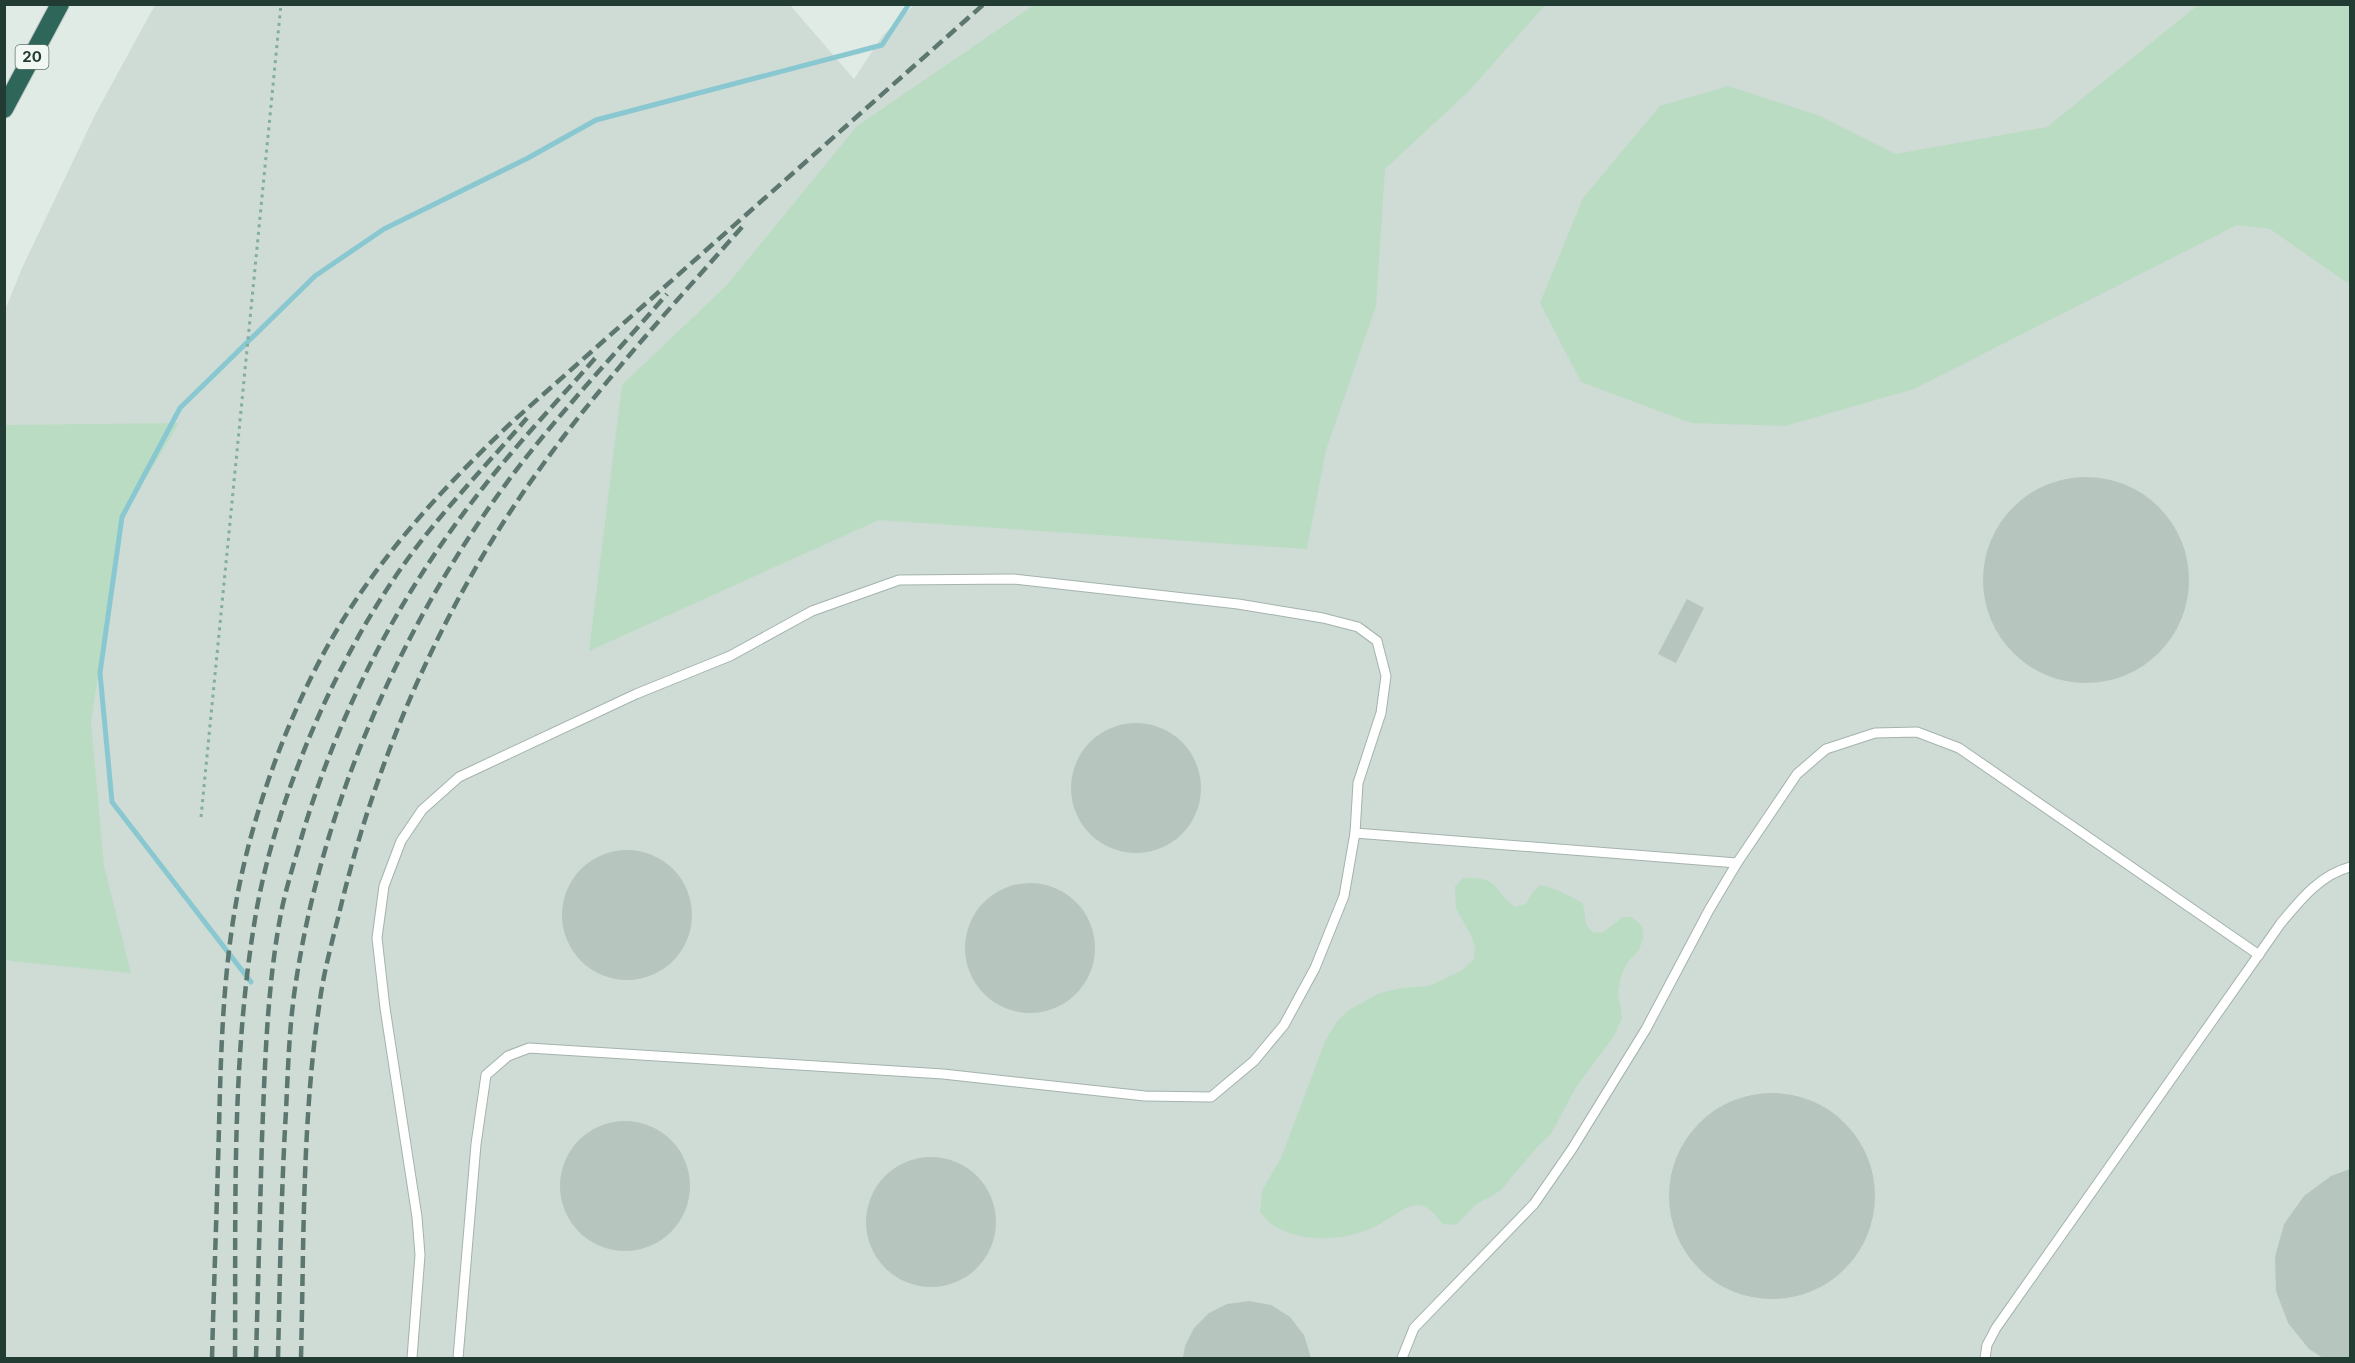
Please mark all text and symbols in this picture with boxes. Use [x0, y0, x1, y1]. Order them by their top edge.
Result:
road number: 20 [15, 45, 48, 69]

